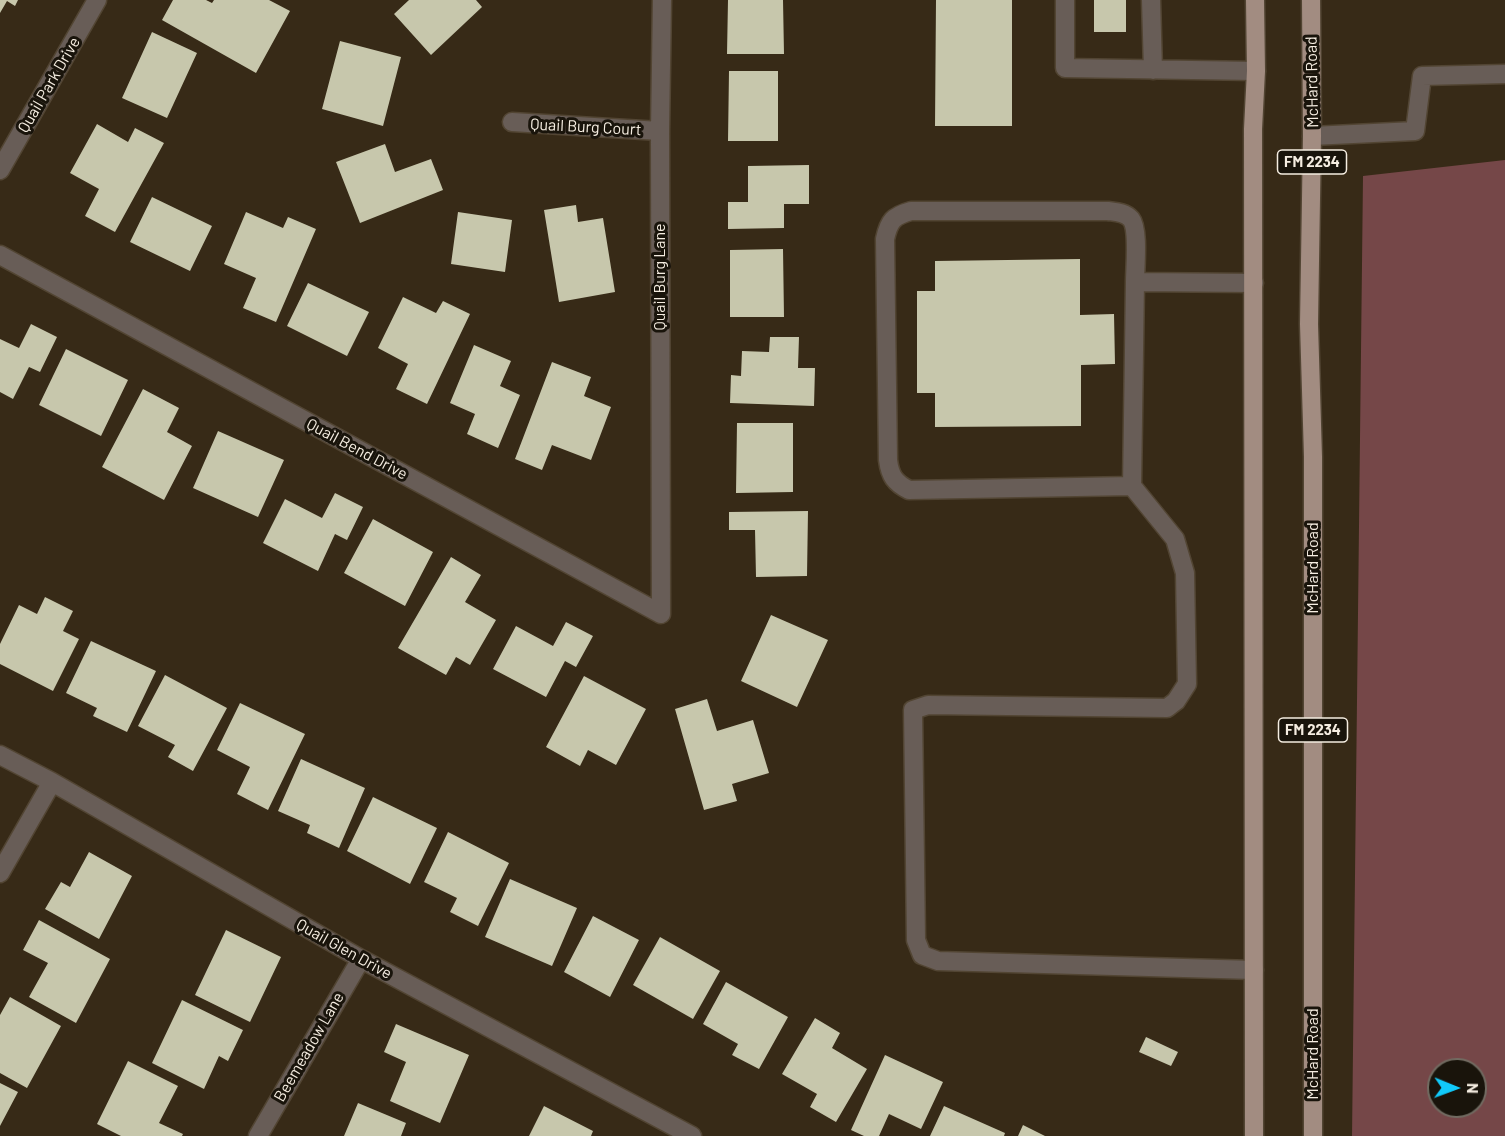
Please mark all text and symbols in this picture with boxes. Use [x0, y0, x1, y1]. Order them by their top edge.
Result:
street label: Quail Park Drive [14, 34, 84, 136]
street label: McHard Road [1302, 36, 1322, 128]
street label: Quail Burg Court [530, 114, 642, 140]
road number: FM 2234 [1278, 150, 1346, 174]
street label: Quail Burg Lane [650, 223, 670, 331]
street label: Quail Bend Drive [303, 414, 411, 484]
street label: McHard Road [1303, 522, 1323, 614]
road number: FM 2234 [1278, 718, 1348, 742]
street label: Quail Glen Drive [293, 915, 395, 983]
street label: Beemeadow Lane [270, 989, 348, 1105]
street label: McHard Road [1303, 1008, 1323, 1100]
north arrow [1427, 1058, 1487, 1118]
text: N [1464, 1083, 1483, 1094]

